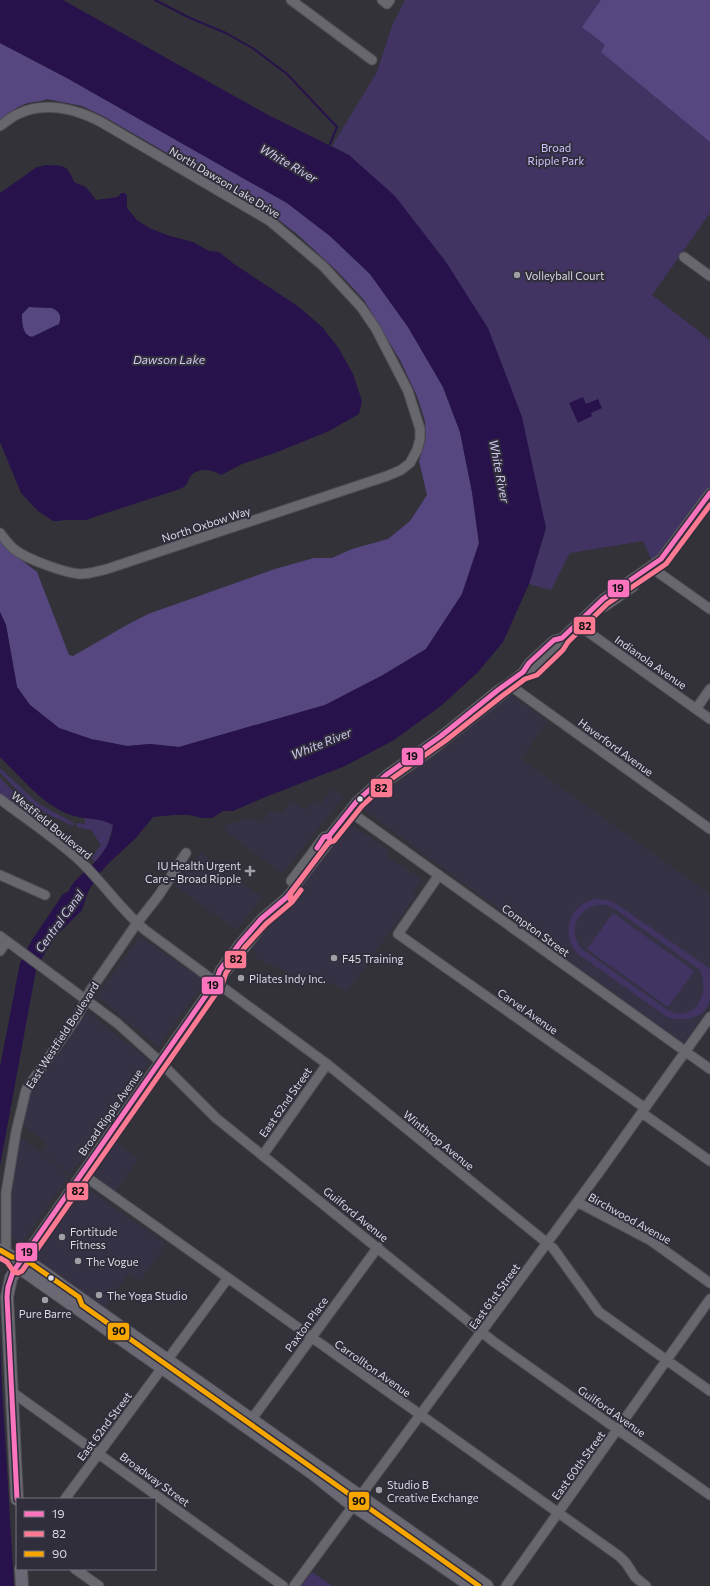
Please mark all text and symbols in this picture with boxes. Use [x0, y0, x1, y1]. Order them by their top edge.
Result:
water label: White River [258, 141, 321, 186]
park label: Broad Ripple Park [528, 141, 584, 167]
street label: North Dawson Lake Drive [167, 144, 283, 220]
place label: Volleyball Court [525, 269, 605, 282]
marker: Volleyball Court [512, 270, 522, 280]
water label: Dawson Lake [133, 352, 206, 366]
water label: White River [487, 438, 513, 505]
street label: North Oxbow Way [160, 503, 252, 545]
line badge: 19 [607, 579, 630, 598]
text: 19 [612, 581, 624, 594]
line badge: 82 [573, 616, 596, 635]
text: 82 [579, 619, 592, 632]
street label: Indianola Avenue [613, 632, 690, 692]
street label: Haverford Avenue [576, 715, 656, 779]
water label: White River [289, 724, 354, 761]
line badge: 19 [401, 747, 424, 766]
text: 19 [406, 749, 418, 762]
line badge: 82 [370, 778, 393, 798]
text: 82 [375, 781, 388, 794]
street label: Westfield Boulevard [9, 788, 95, 862]
unlabelled marker [355, 794, 365, 804]
place label: IU Health Urgent Care - Broad Ripple [145, 859, 241, 885]
marker: IU Health Urgent Care - Broad Ripple [244, 865, 256, 877]
water label: Central Canal [32, 886, 87, 955]
street label: Compton Street [500, 901, 573, 959]
line badge: 82 [224, 950, 247, 969]
text: 82 [230, 952, 243, 965]
place label: F45 Training [342, 952, 404, 965]
marker: F45 Training [329, 953, 339, 963]
place label: Pilates Indy Inc. [249, 972, 326, 985]
marker: Pilates Indy Inc. [236, 973, 246, 983]
line badge: 19 [201, 976, 224, 995]
text: 19 [207, 978, 219, 991]
street label: East Westfield Boulevard [23, 979, 101, 1091]
street label: Carvel Avenue [495, 985, 561, 1037]
street label: East 62nd Street [256, 1064, 314, 1140]
street label: Broad Ripple Avenue [75, 1066, 145, 1158]
street label: Winthrop Avenue [401, 1107, 477, 1173]
line badge: 82 [66, 1182, 89, 1201]
text: 82 [72, 1184, 85, 1197]
street label: Guilford Avenue [321, 1184, 391, 1244]
street label: Birchwood Avenue [586, 1190, 674, 1246]
place label: Fortitude Fitness [70, 1225, 117, 1251]
marker: Fortitude Fitness [57, 1232, 67, 1242]
line badge: 19 [15, 1242, 38, 1262]
text: 19 [21, 1245, 33, 1258]
place label: The Vogue [86, 1255, 139, 1268]
marker: The Vogue [73, 1256, 83, 1266]
street label: East 61st Street [466, 1260, 522, 1331]
unlabelled marker [46, 1273, 56, 1283]
place label: The Yoga Studio [107, 1289, 188, 1302]
marker: The Yoga Studio [94, 1290, 104, 1300]
street label: Paxton Place [282, 1294, 330, 1354]
marker: Pure Barre [40, 1295, 50, 1305]
place label: Pure Barre [19, 1307, 71, 1320]
line badge: 90 [107, 1322, 130, 1341]
text: 90 [112, 1324, 126, 1337]
street label: Carrollton Avenue [332, 1337, 414, 1399]
street label: Guilford Avenue [576, 1383, 649, 1439]
street label: East 62nd Street [74, 1389, 134, 1463]
street label: East 60th Street [549, 1428, 608, 1502]
street label: Broadway Street [118, 1449, 193, 1509]
place label: Studio B Creative Exchange [387, 1478, 479, 1504]
marker: Studio B Creative Exchange [374, 1485, 384, 1495]
line badge: 90 [348, 1491, 370, 1511]
text: 90 [352, 1494, 366, 1507]
legend [16, 1498, 156, 1570]
text: 19 [52, 1506, 64, 1520]
text: 82 [52, 1526, 66, 1540]
text: 90 [52, 1546, 67, 1560]

